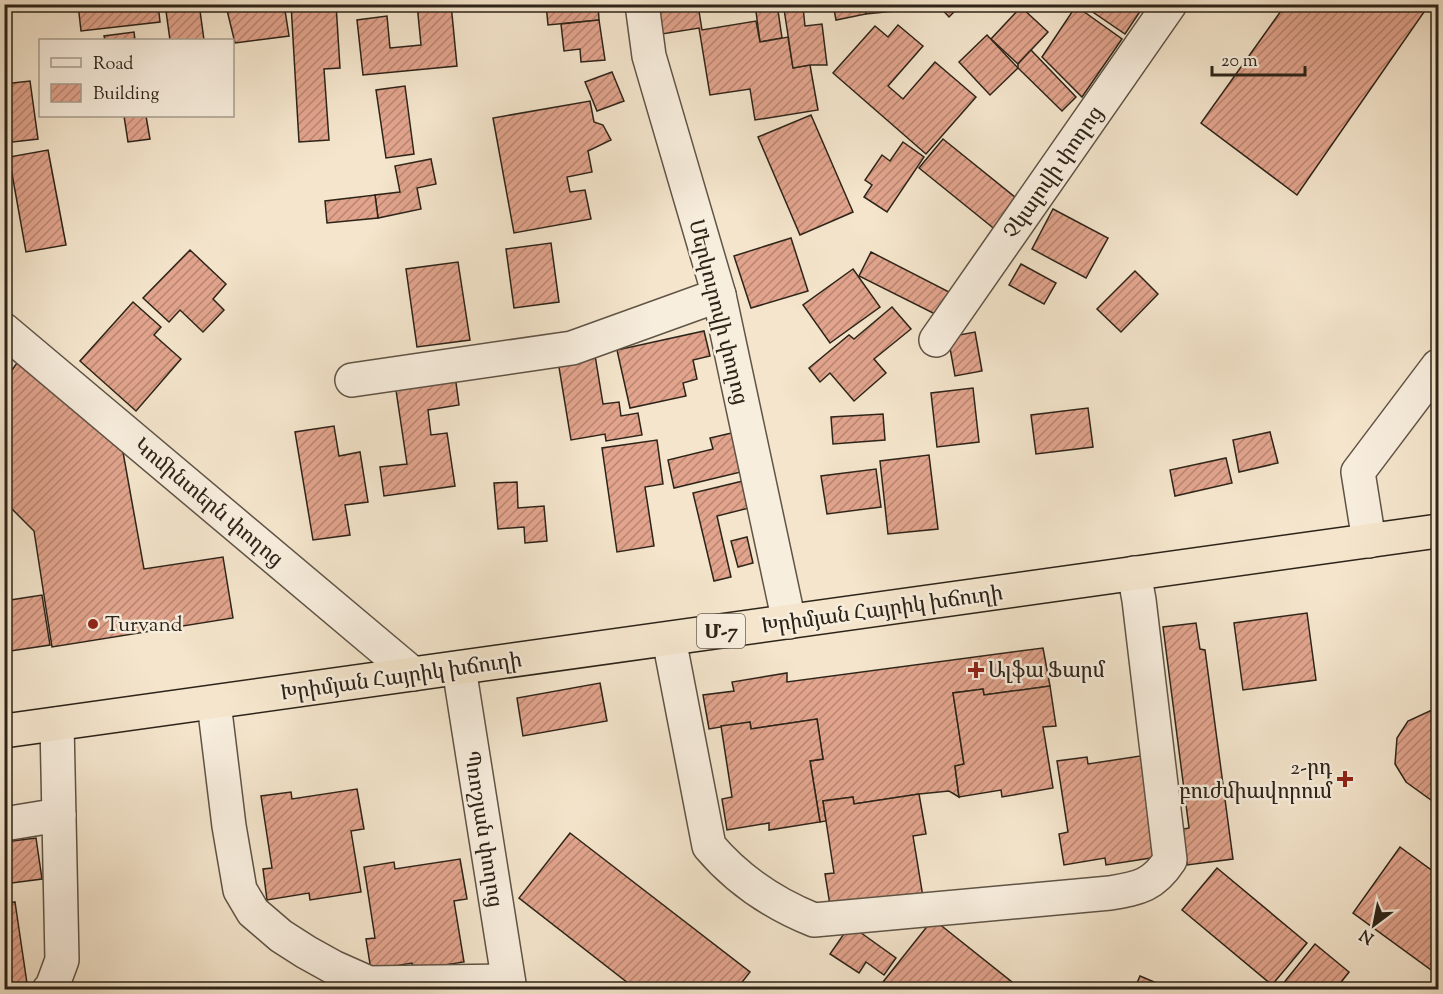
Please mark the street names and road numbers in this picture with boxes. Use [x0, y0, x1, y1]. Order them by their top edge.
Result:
street label: Չկալովի փողոց [998, 101, 1112, 246]
street label: Մերկուրովի փողոց [680, 217, 755, 408]
street label: Կոմինտերն փողոց [126, 432, 289, 575]
street label: Խրիմյան Հայրիկ խճուղի [760, 579, 1005, 643]
road number: Մ-7 [697, 614, 745, 648]
street label: Խրիմյան Հայրիկ խճուղի [279, 646, 524, 710]
street label: Պռոշյան փողոց [455, 749, 509, 910]

